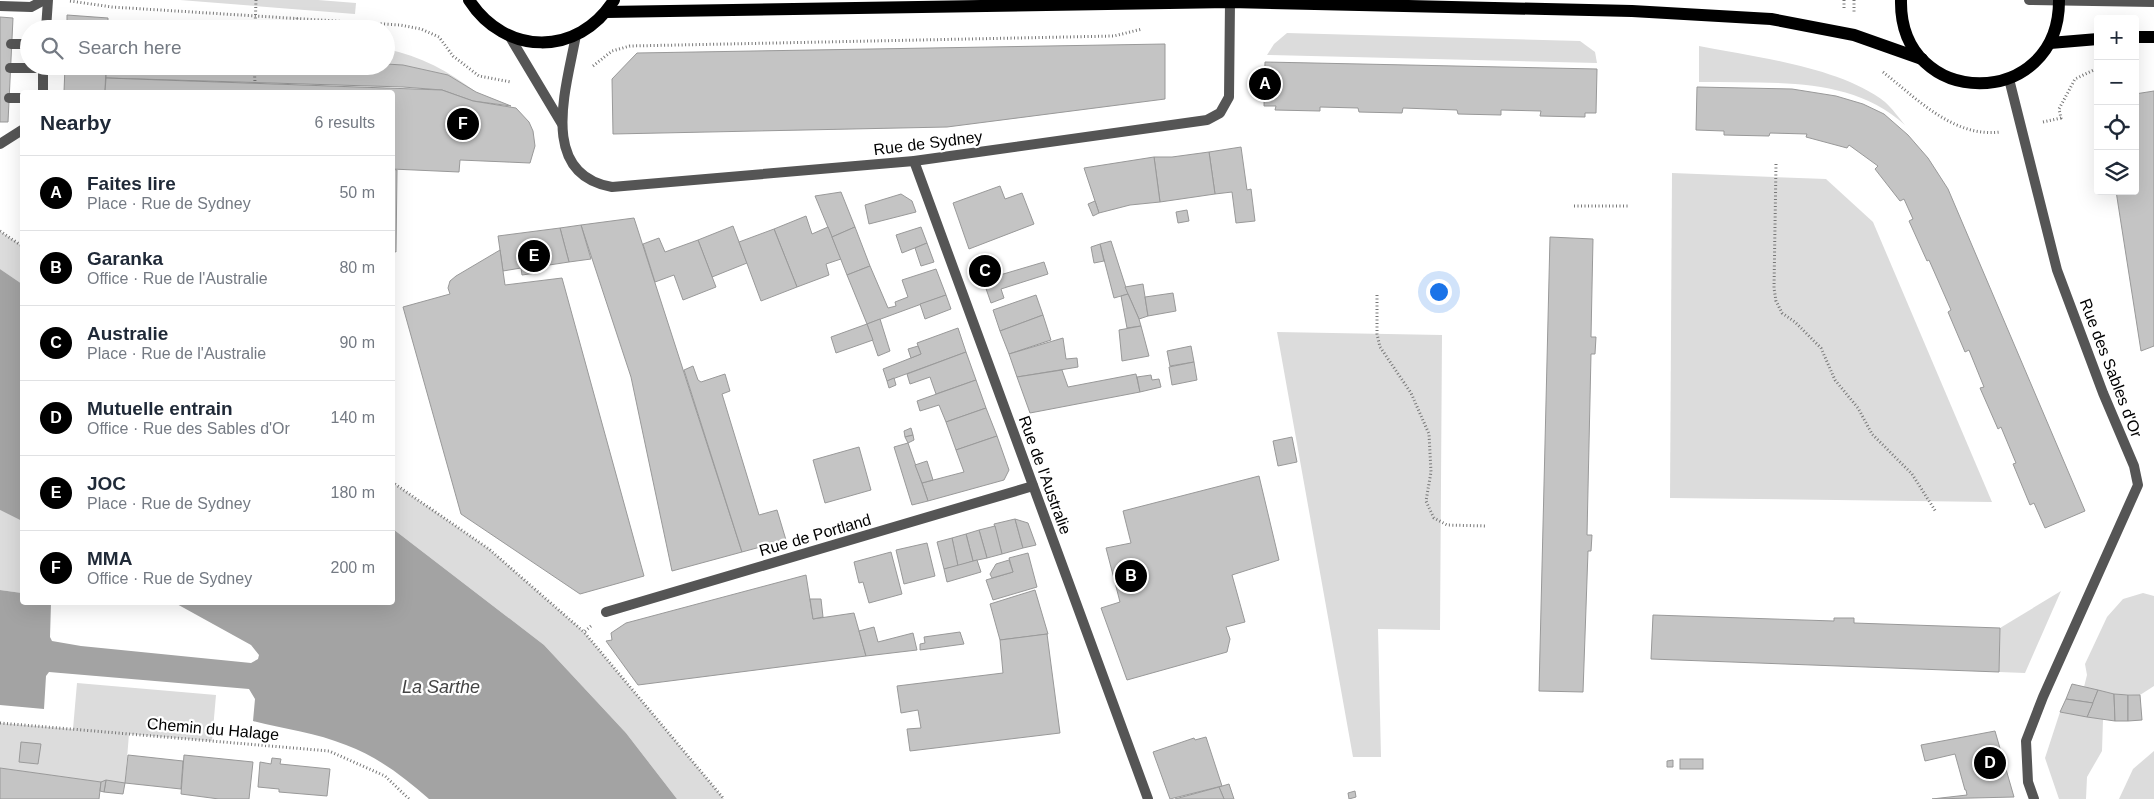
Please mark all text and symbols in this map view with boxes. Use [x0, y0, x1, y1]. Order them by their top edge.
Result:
map controls [2094, 15, 2139, 195]
button: + [2094, 15, 2139, 60]
search box [20, 20, 395, 75]
icon: search [38, 34, 66, 62]
text: Search here [78, 37, 182, 58]
button: − [2094, 60, 2139, 105]
pin: A [1249, 65, 1281, 103]
pin: F [447, 105, 479, 143]
button: locate [2094, 105, 2139, 150]
text: Nearby [40, 111, 111, 134]
text: 6 results [315, 114, 375, 131]
street label: Rue de Sydney [873, 128, 983, 158]
button: layers [2094, 150, 2139, 195]
text: Faites lire [87, 173, 176, 194]
text: A [50, 184, 62, 201]
text: 50 m [339, 184, 375, 201]
text: Place · Rue de Sydney [87, 195, 251, 212]
pin: E [518, 237, 550, 275]
text: Garanka [87, 248, 163, 269]
pin: C [969, 252, 1001, 290]
text: B [50, 259, 62, 276]
text: 80 m [339, 259, 375, 276]
text: Office · Rue de l'Australie [87, 270, 268, 287]
your location [1426, 279, 1452, 305]
street label: Rue des Sables d'Or [2077, 296, 2146, 440]
text: Australie [87, 323, 168, 344]
text: C [50, 334, 62, 351]
text: 90 m [339, 334, 375, 351]
text: Place · Rue de l'Australie [87, 345, 266, 362]
text: Mutuelle entrain [87, 398, 233, 419]
text: D [50, 409, 62, 426]
text: 140 m [331, 409, 375, 426]
street label: Rue de l'Australie [1016, 413, 1074, 537]
text: Office · Rue des Sables d'Or [87, 420, 290, 437]
text: JOC [87, 473, 126, 494]
text: E [51, 484, 61, 501]
text: 180 m [331, 484, 375, 501]
text: Place · Rue de Sydney [87, 495, 251, 512]
street label: Rue de Portland [757, 511, 873, 559]
text: MMA [87, 548, 132, 569]
pin: B [1115, 557, 1147, 595]
text: F [51, 559, 61, 576]
text: 200 m [331, 559, 375, 576]
text: Office · Rue de Sydney [87, 570, 252, 587]
water label: La Sarthe [402, 677, 480, 697]
street label: Chemin du Halage [146, 715, 280, 743]
pin: D [1974, 744, 2006, 782]

